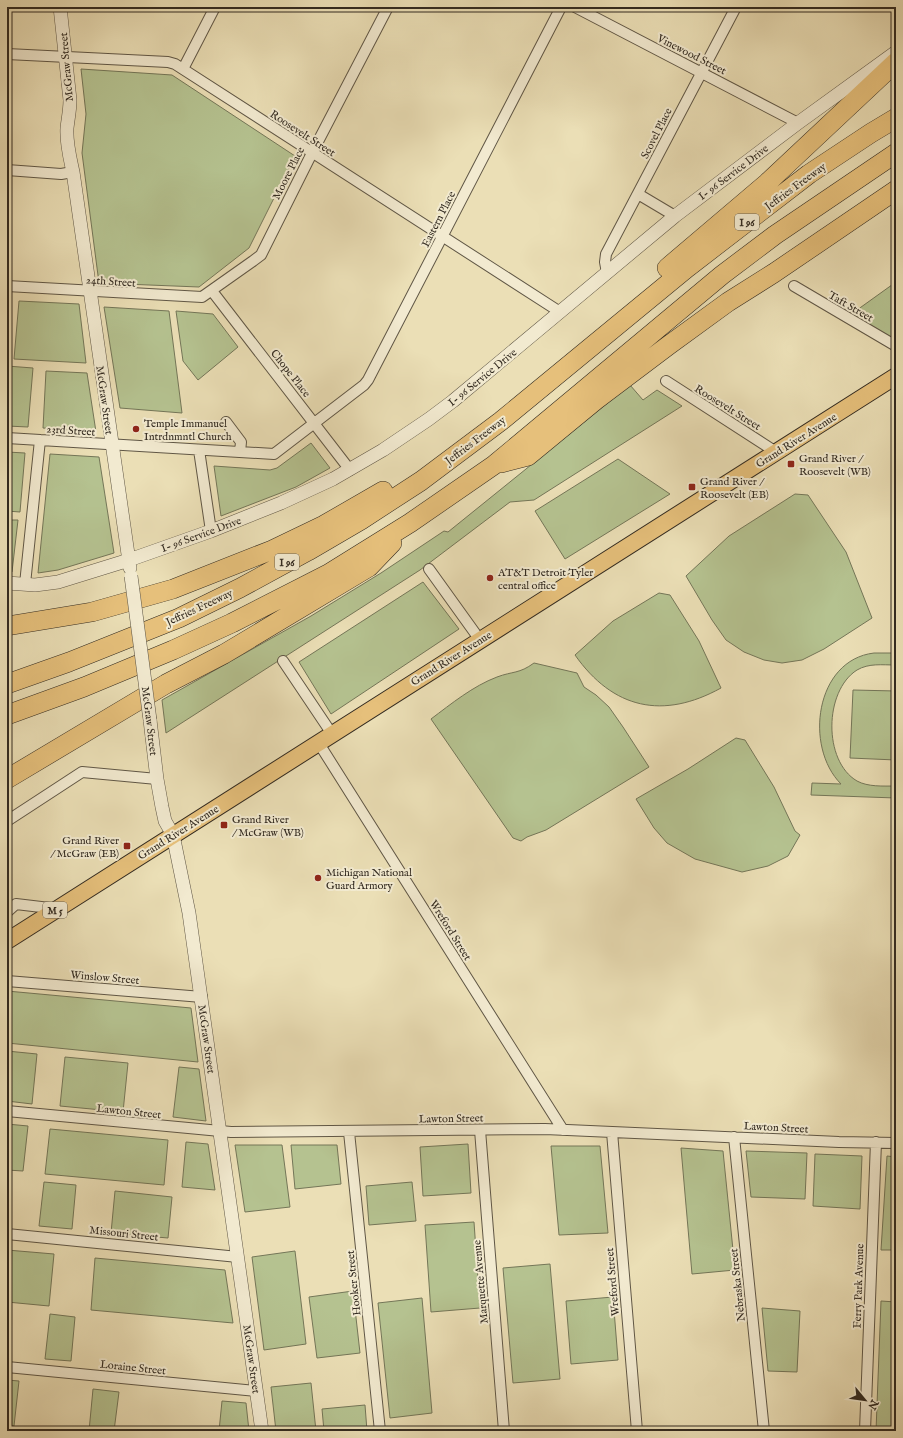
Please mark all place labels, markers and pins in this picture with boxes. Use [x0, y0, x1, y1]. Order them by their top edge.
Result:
place label: Temple Immanuel Intrdnmntl Church [144, 417, 232, 444]
marker: Temple Immanuel Intrdnmntl Church [131, 424, 141, 434]
place label: Grand River / Roosevelt (WB) [799, 452, 871, 479]
marker: Grand River / Roosevelt (WB) [786, 459, 796, 469]
place label: Grand River / Roosevelt (EB) [700, 475, 769, 502]
marker: Grand River / Roosevelt (EB) [687, 482, 697, 492]
place label: AT&T Detroit Tyler central office [497, 566, 593, 593]
marker: AT&T Detroit Tyler central office [485, 573, 495, 583]
place label: Grand River / McGraw (WB) [232, 813, 304, 840]
marker: Grand River / McGraw (WB) [219, 820, 229, 830]
place label: Grand River / McGraw (EB) [50, 834, 119, 861]
marker: Grand River / McGraw (EB) [122, 841, 132, 851]
place label: Michigan National Guard Armory [326, 866, 412, 893]
marker: Michigan National Guard Armory [313, 873, 323, 883]

